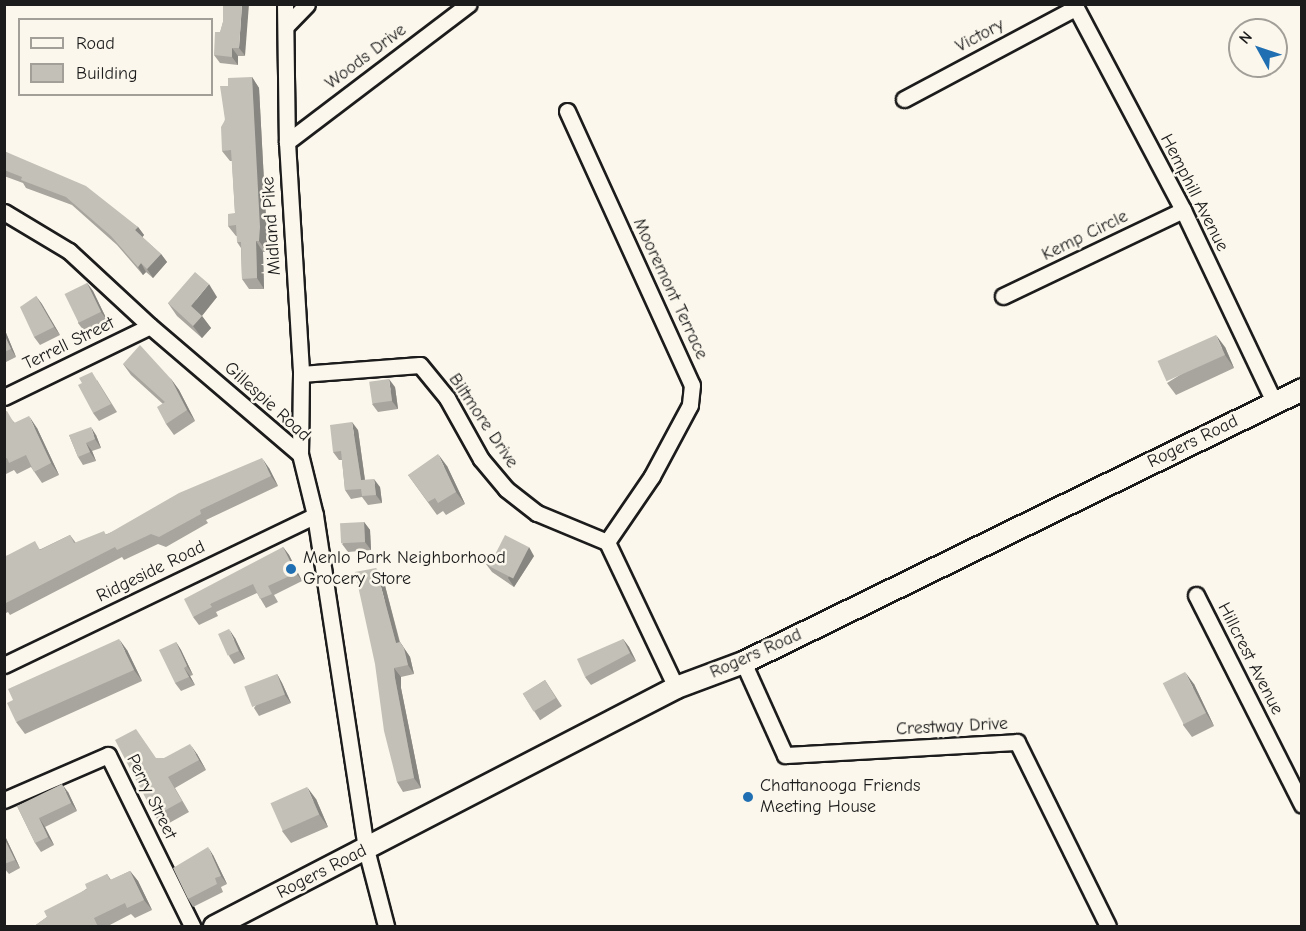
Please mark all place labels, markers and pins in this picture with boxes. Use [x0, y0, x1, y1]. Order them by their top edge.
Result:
place label: Menlo Park Neighborhood Grocery Store [303, 548, 506, 590]
marker: Menlo Park Neighborhood Grocery Store [284, 562, 298, 576]
place label: Chattanooga Friends Meeting House [760, 776, 921, 818]
marker: Chattanooga Friends Meeting House [741, 790, 755, 804]

